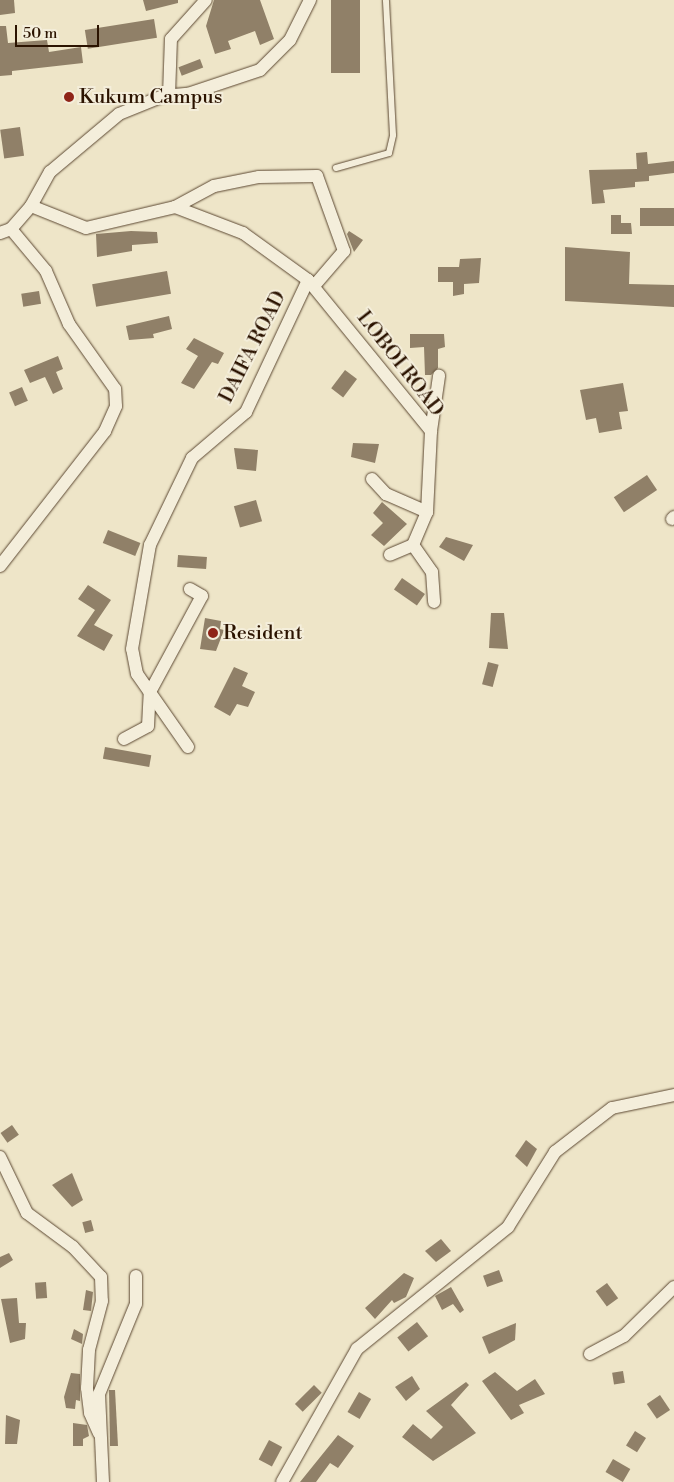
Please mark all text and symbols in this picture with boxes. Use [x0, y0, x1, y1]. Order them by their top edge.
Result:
scale bar [18, 15, 101, 47]
text: 50 m [23, 24, 57, 43]
place label: Kukum Campus [79, 85, 222, 109]
marker: Kukum Campus [63, 91, 75, 103]
street label: DAIFA ROAD [214, 287, 292, 407]
street label: LOBOI ROAD [351, 306, 449, 422]
place label: Resident [223, 621, 303, 645]
marker: Resident [207, 627, 219, 639]

